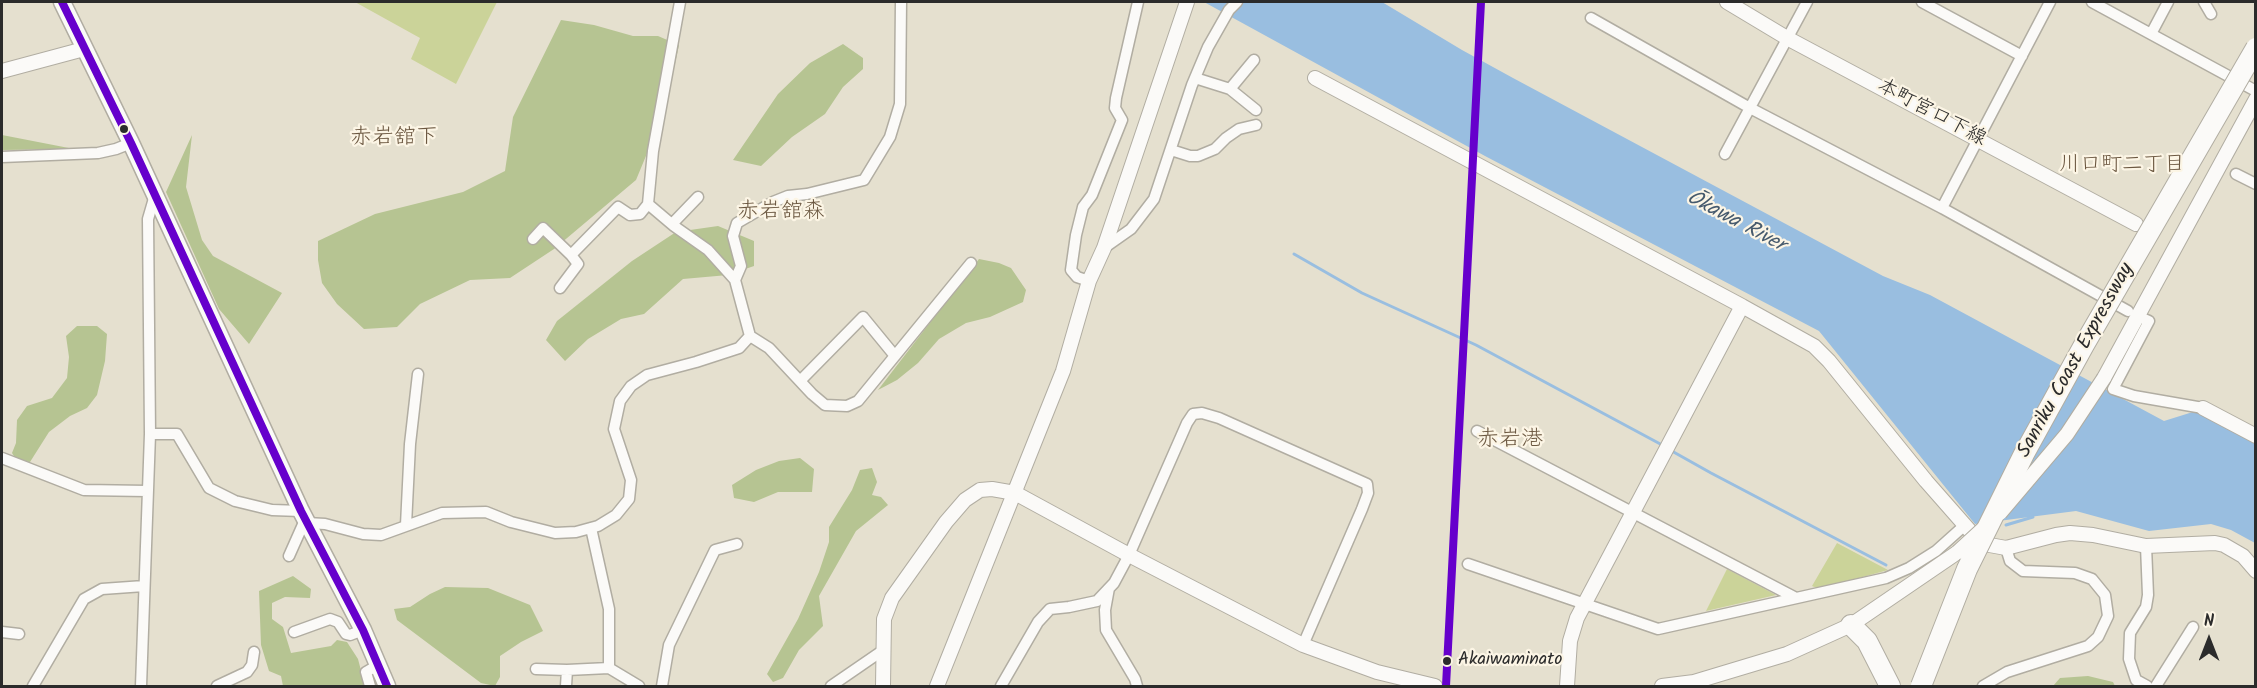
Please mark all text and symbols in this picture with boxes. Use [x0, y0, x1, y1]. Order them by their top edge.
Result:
street label: 本町宮口下線 [1872, 75, 1990, 153]
unlabelled marker [118, 123, 130, 135]
district label: 赤岩舘下 [350, 126, 438, 152]
district label: 川口町二丁目 [2059, 153, 2185, 179]
water label: Ōkawa River [1682, 187, 1788, 259]
district label: 赤岩舘森 [737, 200, 825, 226]
street label: Sanriku Coast Expressway [2014, 260, 2140, 462]
district label: 赤岩港 [1477, 428, 1543, 454]
text: N [2204, 609, 2214, 634]
north arrow [2179, 610, 2239, 670]
place label: Akaiwaminato [1458, 650, 1562, 672]
marker: Akaiwaminato [1441, 655, 1453, 667]

